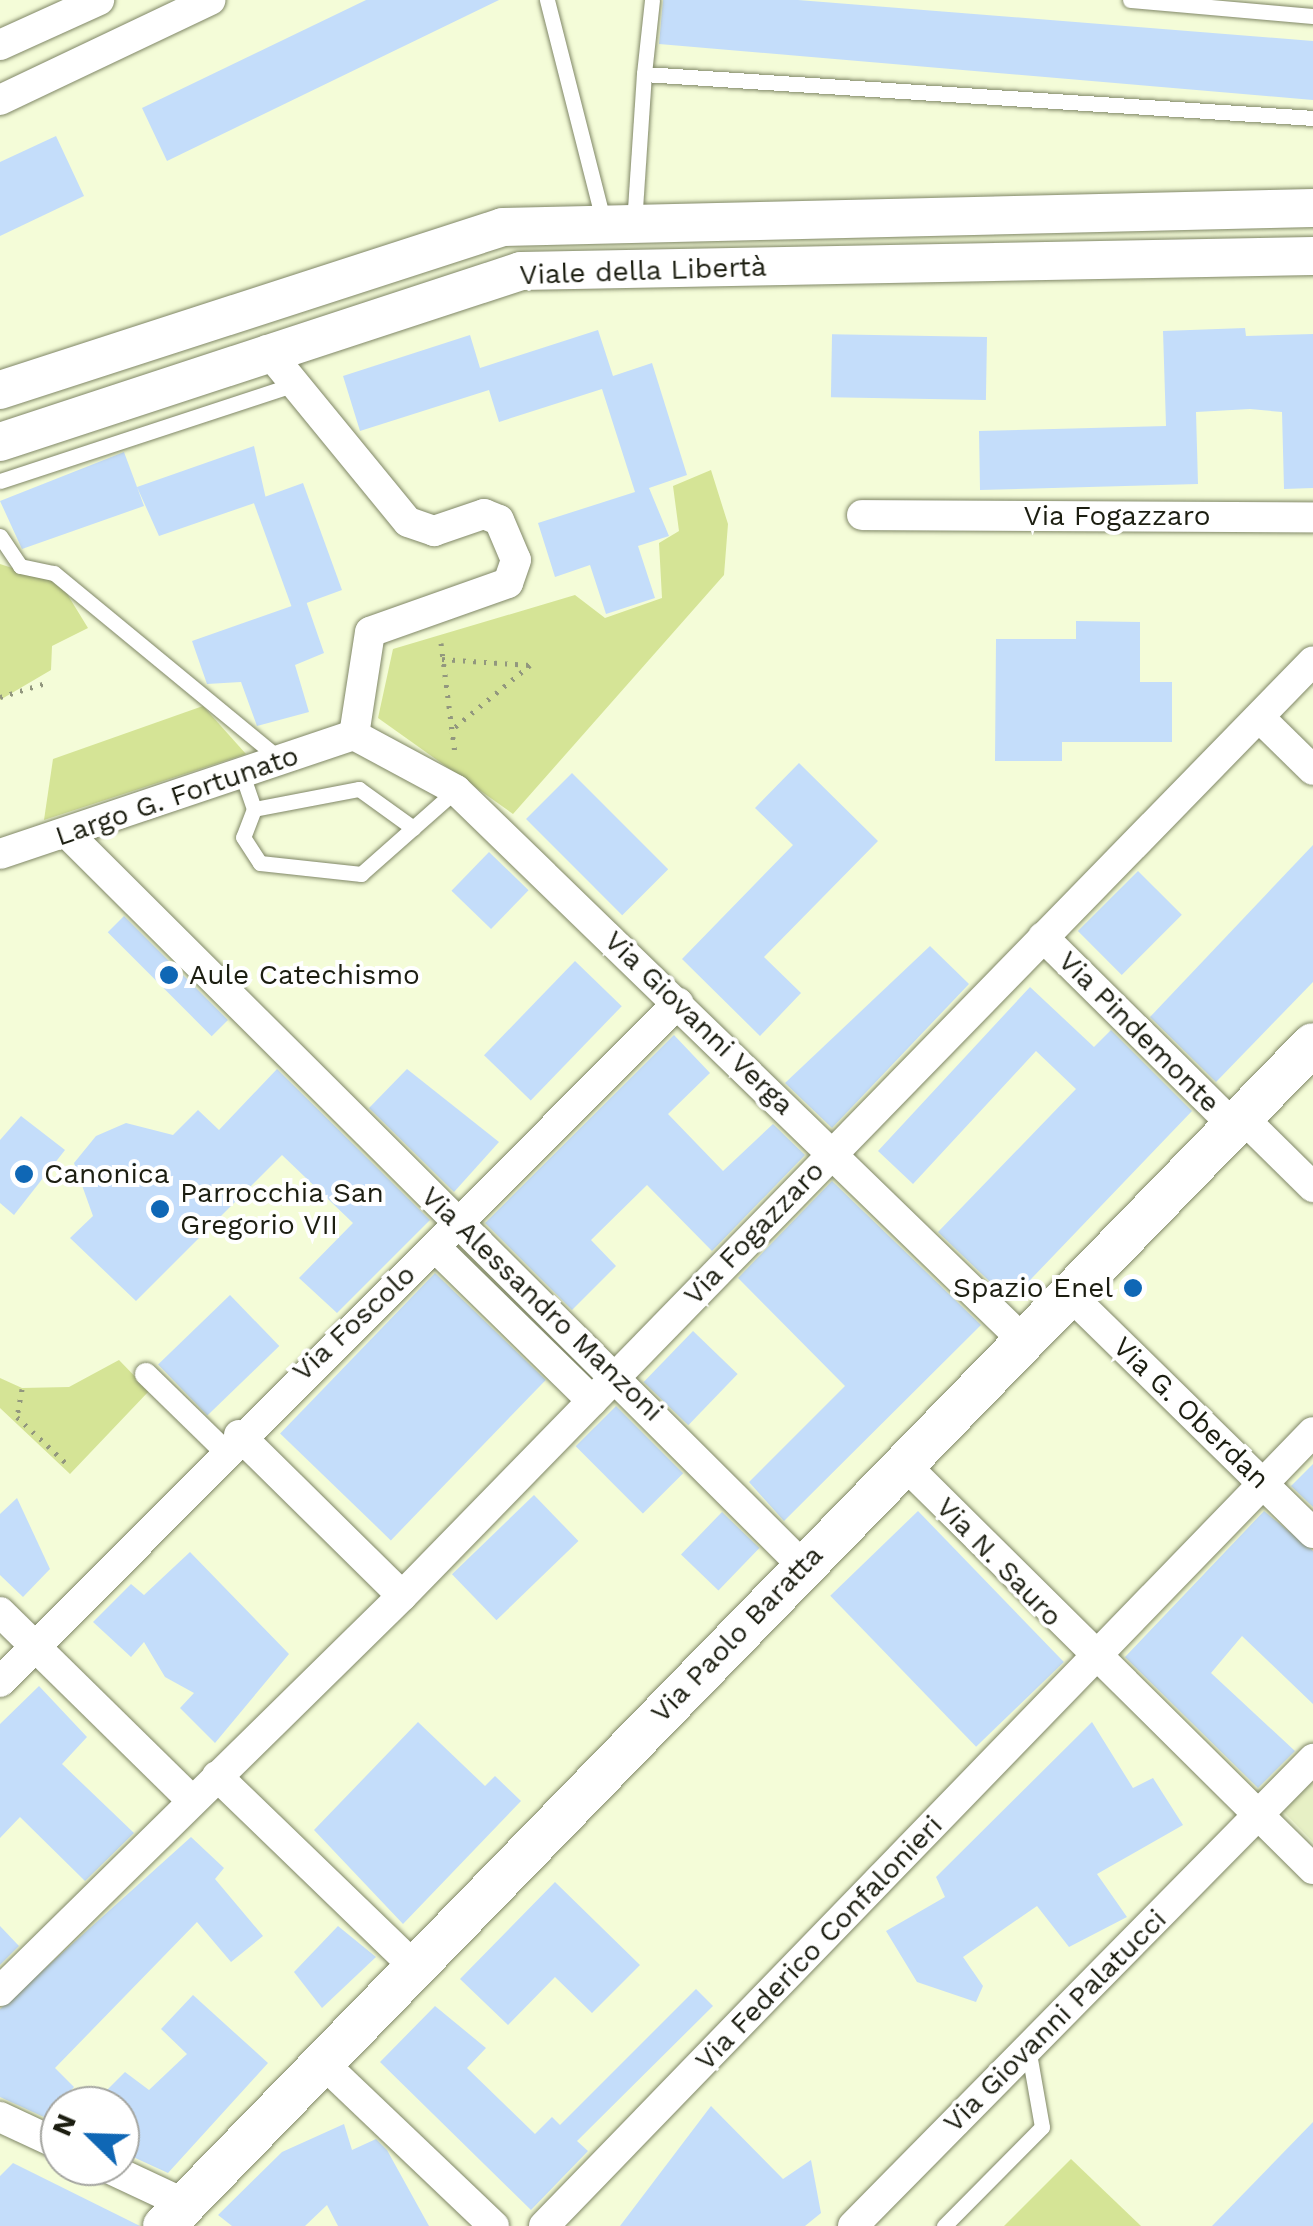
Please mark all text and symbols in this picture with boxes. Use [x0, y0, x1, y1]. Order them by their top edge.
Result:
street label: Viale della Libertà [518, 250, 768, 292]
street label: Via Fogazzaro [1023, 499, 1211, 533]
street label: Largo G. Fortunato [51, 739, 303, 853]
street label: Via Giovanni Verga [597, 923, 801, 1123]
street label: Via Pindemonte [1051, 944, 1227, 1120]
place label: Aule Catechismo [189, 958, 420, 992]
marker: Aule Catechismo [158, 964, 180, 986]
street label: Via Fogazzaro [677, 1154, 831, 1312]
place label: Canonica [44, 1157, 169, 1191]
marker: Canonica [13, 1163, 35, 1185]
place label: Parrocchia San Gregorio VII [180, 1176, 385, 1242]
street label: Via Alessandro Manzoni [413, 1179, 671, 1429]
marker: Parrocchia San Gregorio VII [149, 1198, 171, 1220]
street label: Via Foscolo [286, 1258, 422, 1388]
place label: Spazio Enel [953, 1271, 1113, 1305]
marker: Spazio Enel [1122, 1277, 1144, 1299]
street label: Via G. Oberdan [1106, 1330, 1276, 1496]
street label: Via N. Sauro [929, 1490, 1069, 1634]
street label: Via Paolo Baratta [644, 1538, 830, 1730]
street label: Via Federico Confalonieri [688, 1808, 950, 2078]
street label: Via Giovanni Palatucci [936, 1902, 1174, 2140]
north arrow [40, 2086, 140, 2186]
text: N [45, 2109, 83, 2141]

